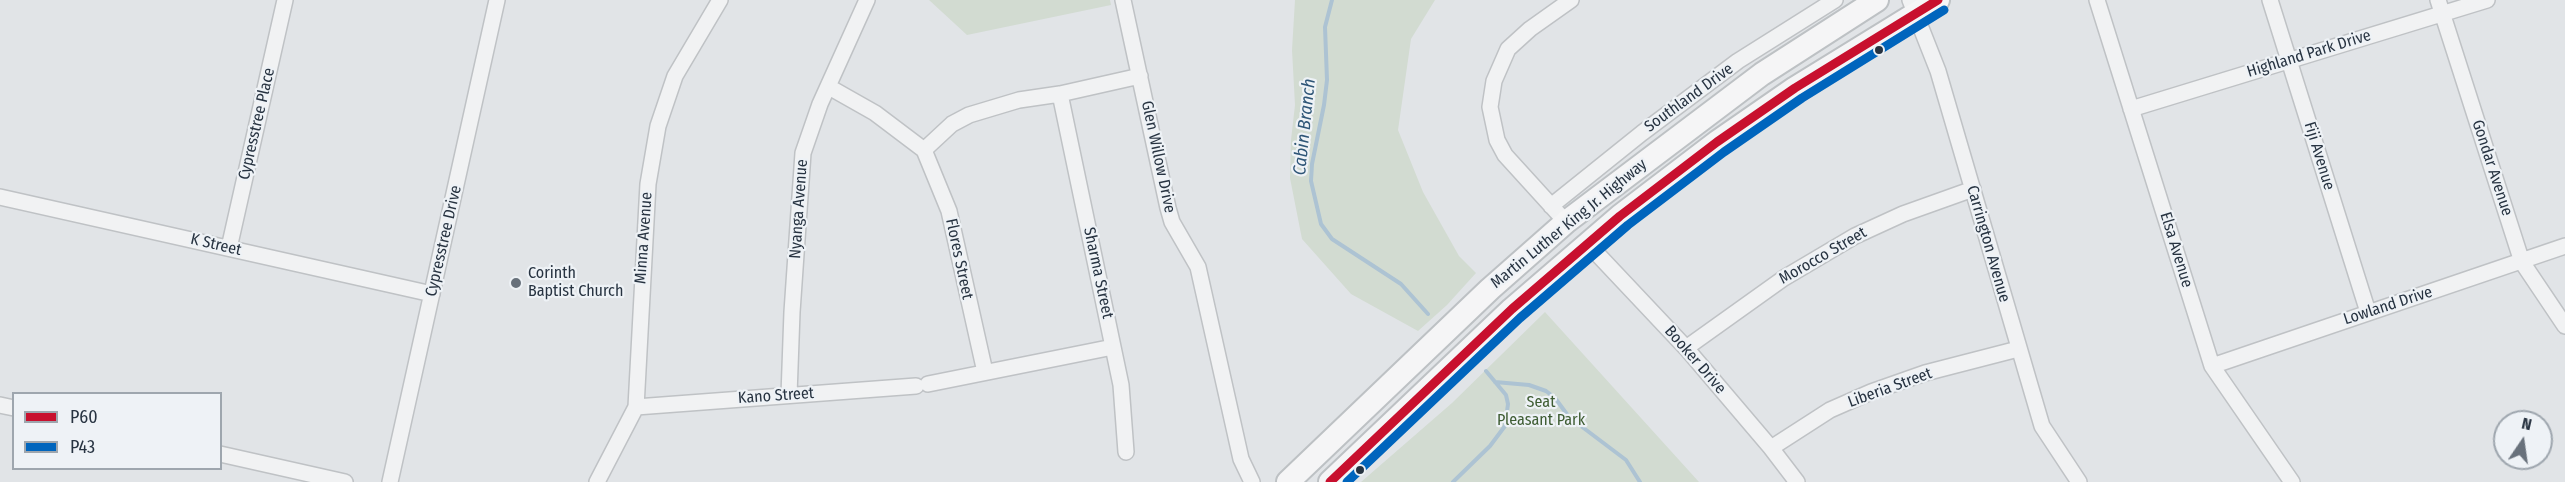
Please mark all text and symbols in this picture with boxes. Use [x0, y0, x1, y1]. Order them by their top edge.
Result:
street label: Highland Park Drive [2245, 26, 2373, 82]
unlabelled marker [1873, 44, 1885, 56]
street label: Southland Drive [1641, 59, 1737, 137]
street label: Cypresstree Place [235, 66, 279, 182]
water label: Cabin Branch [1289, 78, 1321, 176]
street label: Glen Willow Drive [1137, 99, 1179, 215]
street label: Gondar Avenue [2467, 118, 2517, 218]
street label: Fiji Avenue [2300, 120, 2338, 192]
street label: Martin Luther King Jr. Highway [1487, 155, 1651, 293]
street label: Nyanga Avenue [786, 159, 812, 259]
street label: Carrington Avenue [1962, 183, 2014, 305]
street label: Cypresstree Drive [422, 184, 466, 298]
street label: Minna Avenue [631, 191, 657, 285]
street label: Elsa Avenue [2155, 210, 2197, 290]
street label: Flores Street [941, 217, 977, 301]
street label: Morocco Street [1776, 223, 1870, 289]
street label: Sharma Street [1079, 226, 1117, 320]
street label: K Street [189, 230, 243, 260]
place label: Corinth Baptist Church [528, 264, 623, 302]
marker: Corinth Baptist Church [509, 276, 523, 290]
street label: Lowland Drive [2341, 283, 2435, 329]
street label: Booker Drive [1660, 322, 1730, 398]
street label: Liberia Street [1845, 364, 1935, 412]
street label: Kano Street [737, 384, 815, 408]
legend [12, 392, 222, 470]
park label: Seat Pleasant Park [1497, 393, 1585, 431]
text: P60 [70, 406, 98, 428]
north arrow [2493, 410, 2553, 470]
text: N [2520, 414, 2534, 434]
text: P43 [70, 436, 95, 458]
unlabelled marker [1354, 464, 1366, 476]

